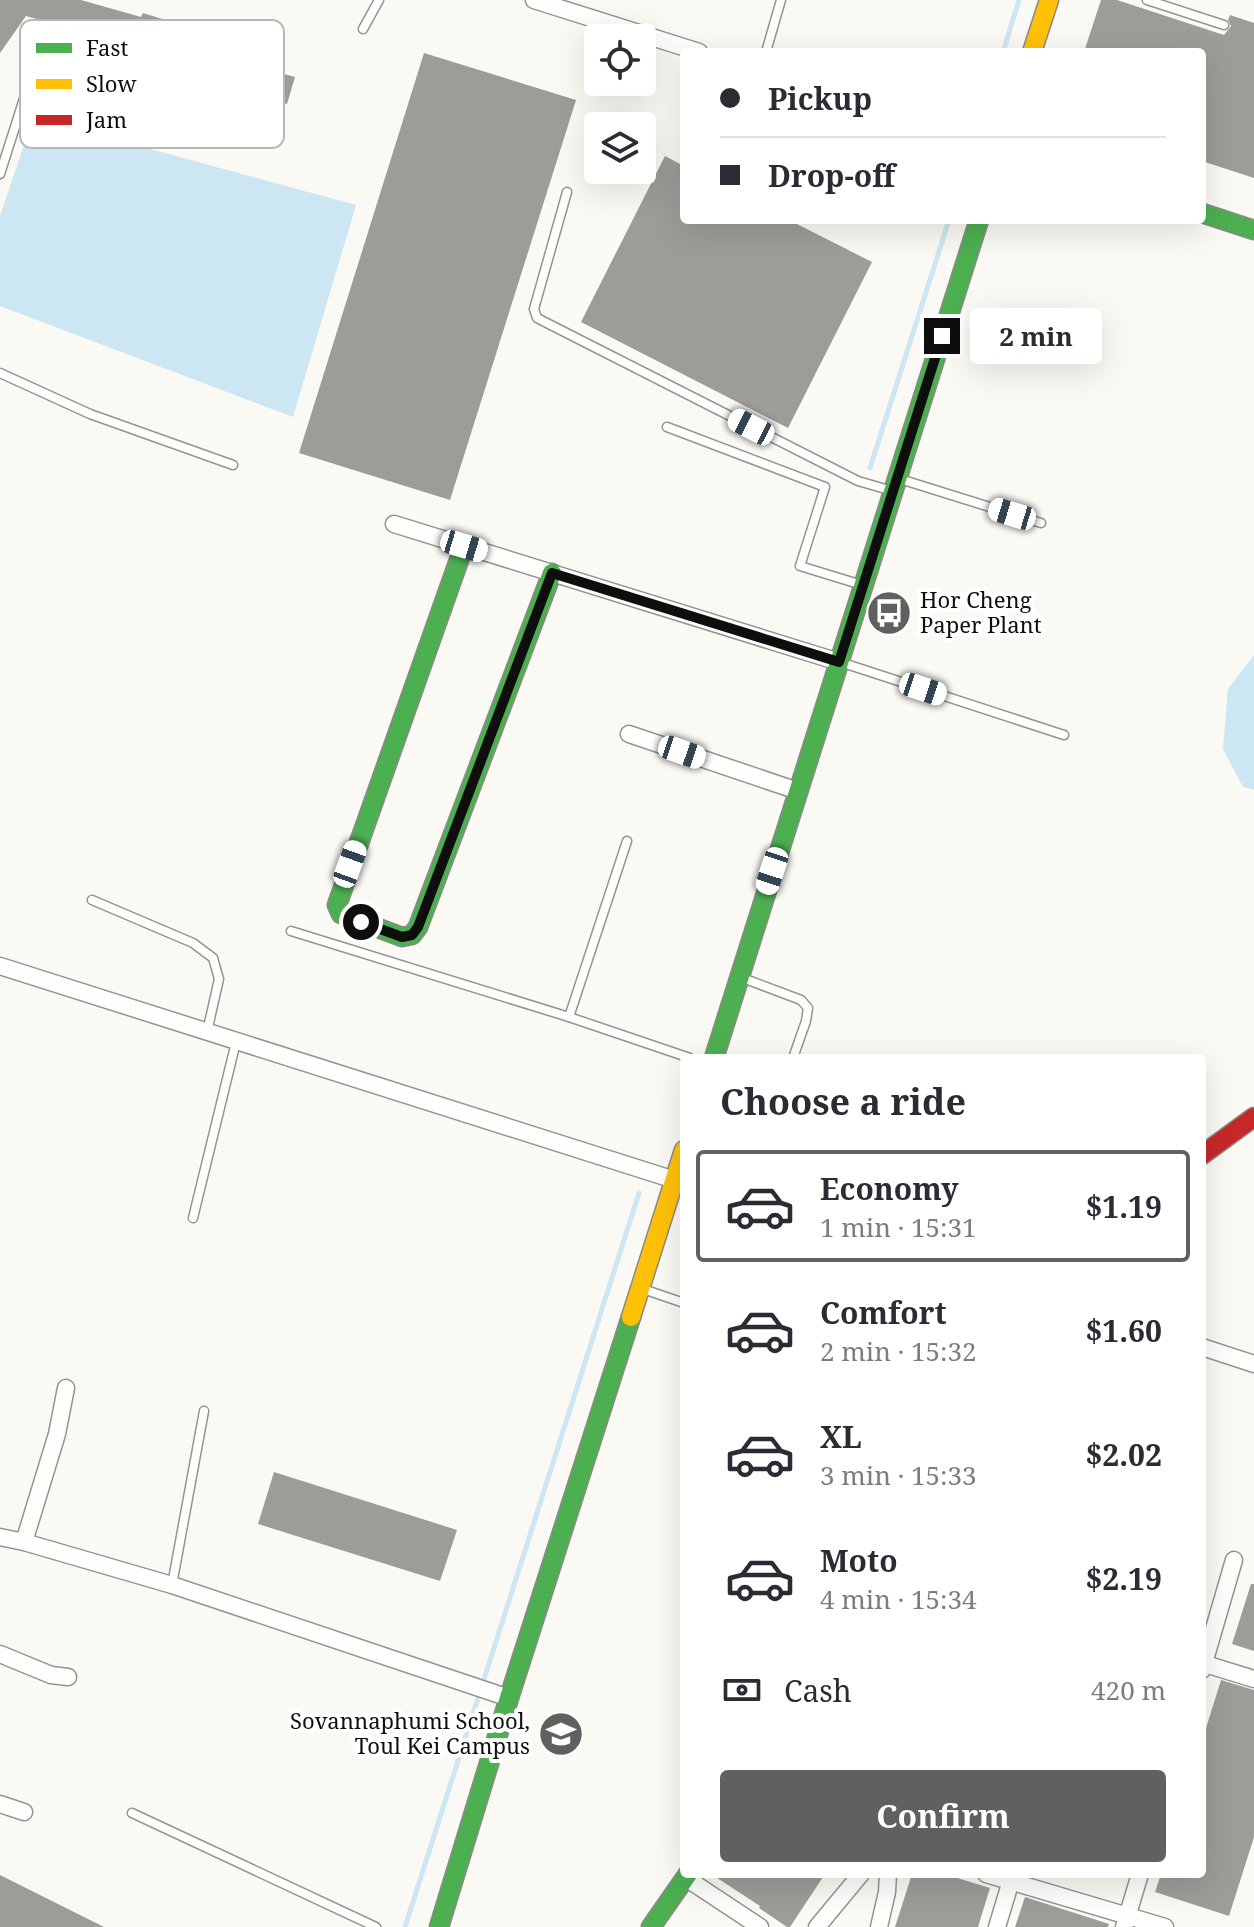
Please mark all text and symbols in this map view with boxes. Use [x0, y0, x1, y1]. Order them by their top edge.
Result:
legend [20, 20, 284, 148]
map controls [584, 24, 656, 184]
button: locate [584, 24, 656, 96]
text: Fast [86, 32, 128, 62]
text: Slow [86, 68, 136, 98]
text: Pickup [768, 78, 872, 119]
text: Jam [85, 104, 127, 134]
button: layers [584, 112, 656, 184]
text: Drop-off [768, 155, 895, 196]
callout: 2 min [970, 308, 1102, 364]
route end [924, 318, 960, 354]
text: 2 min [999, 318, 1073, 354]
car [724, 405, 778, 449]
car [986, 496, 1038, 532]
car [438, 528, 490, 564]
place label: Hor Cheng Paper Plant [920, 584, 1042, 639]
bus stop icon: Hor Cheng Paper Plant [865, 589, 913, 637]
car [896, 670, 950, 708]
car [655, 733, 709, 771]
car [331, 837, 369, 891]
car [753, 844, 791, 898]
route start [343, 904, 379, 940]
text: Choose a ride [720, 1077, 966, 1126]
text: Economy [820, 1168, 959, 1209]
icon: car [724, 1170, 796, 1242]
text: $1.19 [1085, 1186, 1162, 1227]
text: 1 min · 15:31 [820, 1209, 977, 1245]
text: Comfort [820, 1292, 947, 1333]
icon: car [724, 1294, 796, 1366]
text: $1.60 [1085, 1310, 1162, 1351]
text: 2 min · 15:32 [820, 1333, 977, 1369]
text: XL [820, 1416, 862, 1457]
icon: car [724, 1418, 796, 1490]
text: $2.02 [1085, 1434, 1162, 1475]
text: 3 min · 15:33 [820, 1457, 977, 1493]
text: Moto [820, 1540, 898, 1581]
icon: car [724, 1542, 796, 1614]
text: $2.19 [1085, 1558, 1162, 1599]
text: 4 min · 15:34 [820, 1581, 977, 1617]
icon: cash [720, 1668, 764, 1712]
text: Cash [784, 1670, 852, 1711]
text: 420 m [1091, 1672, 1166, 1708]
place label: Sovannaphumi School, Toul Kei Campus [290, 1705, 530, 1760]
school or university icon: Sovannaphumi School, Toul Kei Campus [537, 1710, 585, 1758]
button: Confirm [720, 1770, 1166, 1862]

